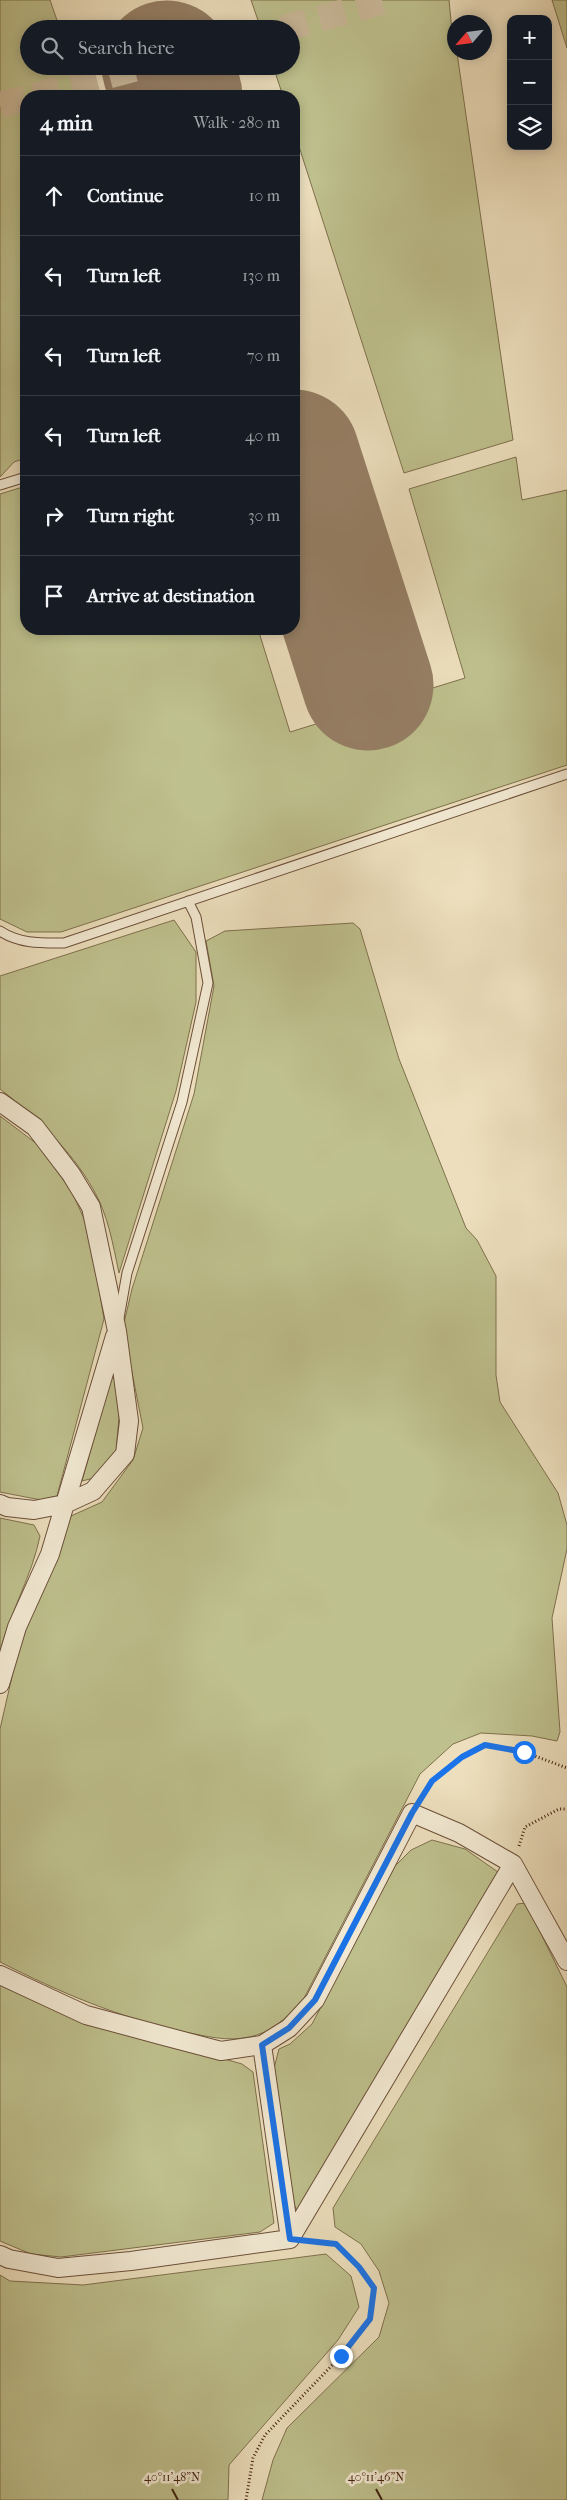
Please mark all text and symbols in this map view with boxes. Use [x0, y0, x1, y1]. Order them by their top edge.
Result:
north arrow [447, 15, 492, 60]
map controls [507, 15, 552, 150]
button: + [507, 15, 552, 60]
search box [20, 20, 300, 75]
icon: search [38, 34, 66, 62]
text: Search here [78, 37, 174, 59]
button: − [507, 60, 552, 105]
button: layers [507, 105, 552, 150]
text: 4 min [40, 111, 93, 135]
text: Walk · 280 m [193, 113, 280, 132]
icon: ahead [40, 182, 68, 210]
text: Continue [87, 185, 163, 207]
text: 10 m [249, 186, 280, 205]
icon: left [40, 262, 68, 290]
text: Turn left [87, 265, 161, 287]
text: 130 m [242, 266, 280, 285]
icon: left [40, 342, 68, 370]
text: Turn left [87, 345, 161, 367]
text: 70 m [247, 346, 280, 365]
icon: left [40, 422, 68, 450]
text: Turn left [87, 425, 161, 447]
text: 40 m [245, 426, 280, 445]
icon: right [40, 502, 68, 530]
text: Turn right [87, 505, 174, 527]
text: 30 m [248, 506, 280, 525]
icon: arrive [40, 582, 68, 610]
text: Arrive at destination [87, 585, 255, 607]
route start [513, 1741, 536, 1764]
route end [330, 2345, 353, 2368]
text: 40°11'48"N [144, 2470, 200, 2484]
text: 40°11'46"N [348, 2470, 404, 2484]

